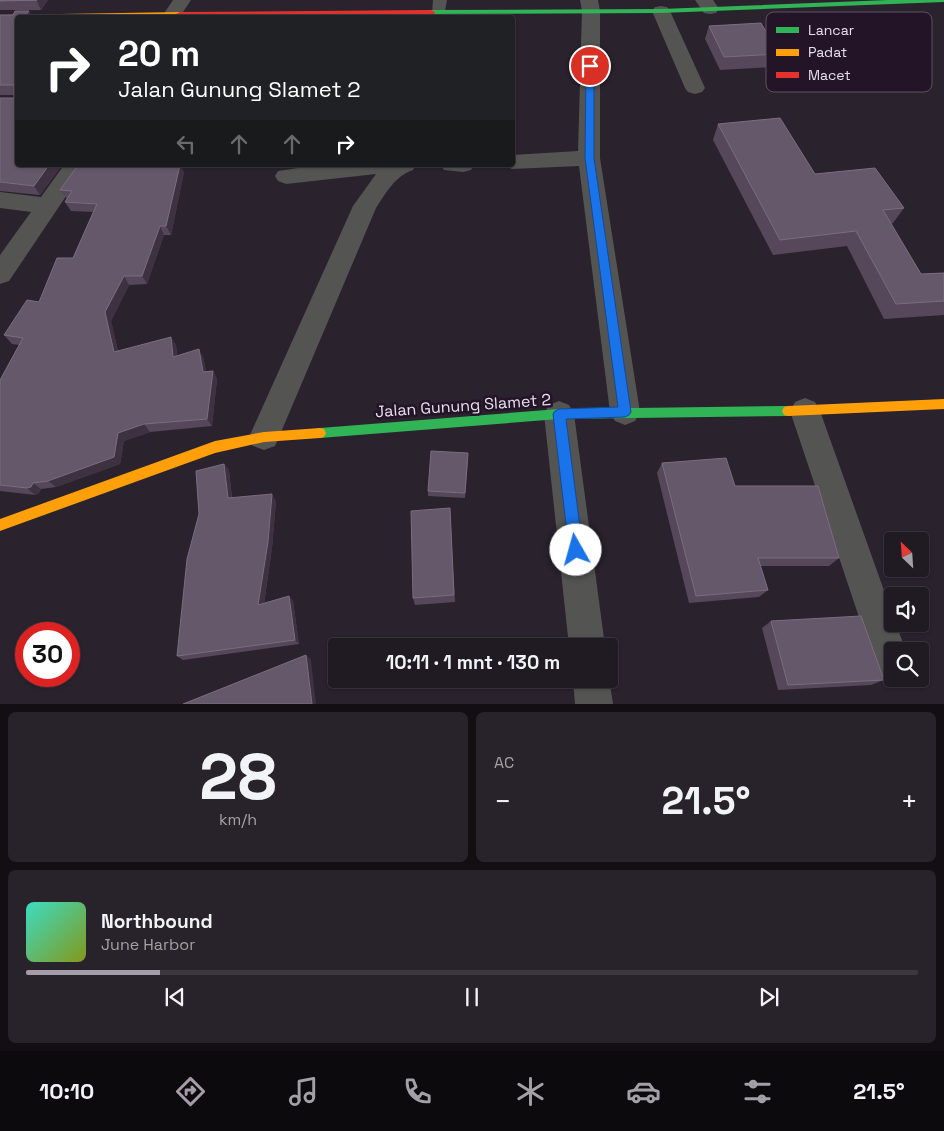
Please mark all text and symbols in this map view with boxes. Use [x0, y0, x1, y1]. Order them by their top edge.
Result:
legend [766, 12, 932, 92]
text: Lancar [808, 21, 854, 39]
text: 20 m [118, 32, 200, 76]
icon: right [35, 35, 100, 100]
text: Padat [808, 43, 847, 61]
pin [569, 45, 611, 87]
icon: arrive [576, 52, 604, 80]
text: Macet [808, 66, 851, 84]
text: Jalan Gunung Slamet 2 [118, 75, 360, 103]
icon: left [172, 130, 200, 158]
icon: ahead [225, 130, 253, 158]
icon: ahead [278, 130, 306, 158]
icon: right [331, 130, 359, 158]
street label: Jalan Gunung Slamet 2 [374, 389, 552, 422]
position arrow [549, 523, 601, 575]
north arrow [884, 532, 929, 578]
map controls [884, 532, 929, 687]
button: sound [884, 587, 929, 632]
speed limit sign: 30 [15, 622, 80, 687]
button: search [884, 642, 929, 687]
text: 10:11 · 1 mnt · 130 m [386, 650, 560, 675]
text: 28 [199, 735, 277, 818]
text: AC [494, 752, 514, 773]
text: 21.5° [662, 777, 750, 825]
text: − [494, 783, 511, 819]
text: + [901, 783, 918, 819]
text: km/h [219, 809, 257, 830]
text: Northbound [101, 909, 213, 934]
text: June Harbor [101, 934, 195, 955]
icon: previous [161, 983, 189, 1011]
icon: pause [458, 983, 486, 1011]
icon: next [755, 983, 783, 1011]
icon: directions [173, 1074, 208, 1109]
icon: music [286, 1074, 321, 1109]
icon: phone [400, 1074, 435, 1109]
icon: climate [513, 1074, 548, 1109]
icon: car [626, 1074, 661, 1109]
icon: filters [740, 1074, 775, 1109]
text: 10:10 [39, 1077, 94, 1105]
text: 21.5° [853, 1077, 905, 1105]

